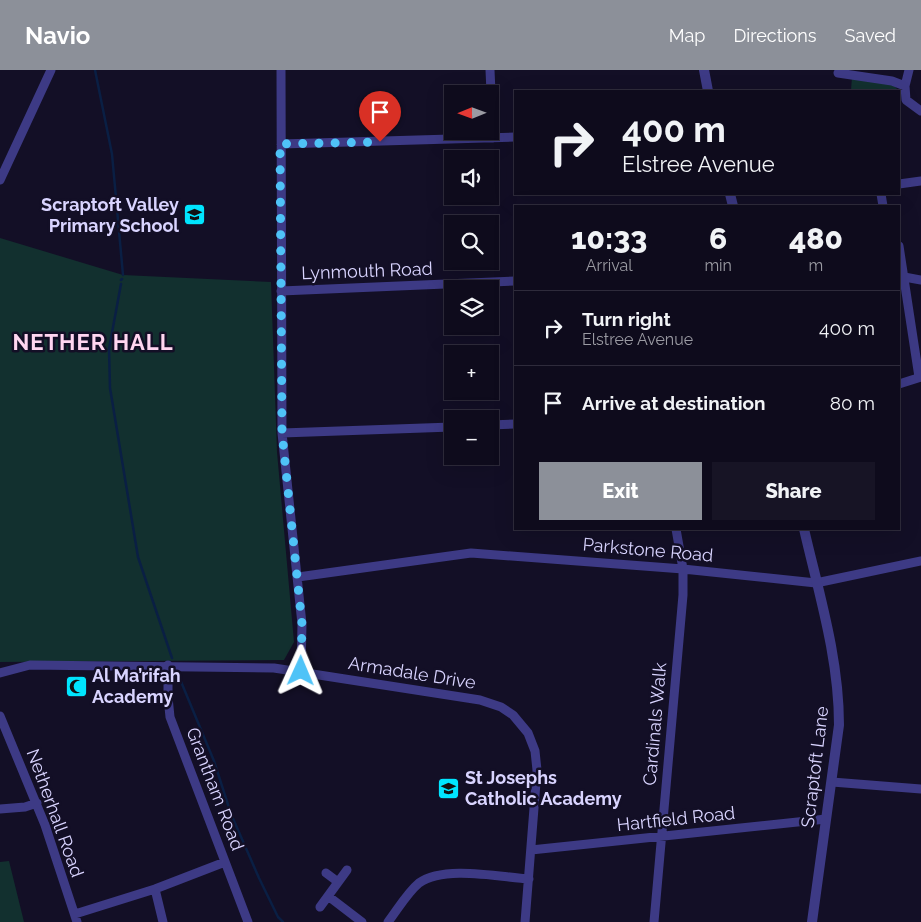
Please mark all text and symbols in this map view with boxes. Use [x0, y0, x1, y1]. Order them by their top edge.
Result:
text: Navio [25, 21, 90, 50]
text: Map [669, 25, 705, 46]
text: Directions [733, 25, 817, 46]
text: Saved [845, 25, 896, 46]
north arrow [444, 85, 499, 140]
map controls [444, 85, 499, 465]
pin [359, 91, 401, 142]
icon: arrive [366, 98, 394, 126]
text: 400 m [622, 109, 726, 150]
icon: right [539, 110, 604, 175]
button: sound [444, 150, 499, 205]
text: Elstree Avenue [622, 151, 775, 177]
place label: Scraptoft Valley Primary School [41, 194, 179, 236]
school or university icon: Scraptoft Valley Primary School [183, 203, 207, 227]
button: search [444, 215, 499, 270]
text: 10:33 [571, 221, 647, 256]
text: 6 [709, 221, 727, 256]
text: 480 [789, 221, 843, 256]
text: Arrival [586, 256, 633, 275]
text: min [704, 256, 732, 275]
text: m [809, 256, 823, 275]
street label: Lynmouth Road [301, 258, 433, 283]
button: layers [444, 280, 499, 335]
text: Turn right [582, 308, 671, 330]
icon: right [539, 314, 567, 342]
text: 400 m [819, 317, 875, 339]
district label: NETHER HALL [12, 329, 174, 355]
text: Elstree Avenue [582, 330, 693, 349]
button: + [444, 345, 499, 400]
icon: arrive [539, 389, 567, 417]
text: Arrive at destination [582, 392, 766, 414]
text: 80 m [830, 392, 875, 414]
button: − [444, 410, 499, 465]
button: Exit [539, 462, 702, 520]
button: Share [712, 462, 875, 520]
street label: Parkstone Road [582, 533, 714, 566]
position arrow [274, 644, 326, 696]
street label: Armadale Drive [347, 652, 478, 693]
street label: Cardinals Walk [639, 661, 670, 786]
place label: Al Ma’rifah Academy [92, 665, 181, 707]
mosque icon: Al Ma’rifah Academy [64, 674, 88, 698]
street label: Scraptoft Lane [797, 705, 832, 829]
street label: Grantham Road [182, 724, 249, 853]
street label: Netherhall Road [23, 746, 88, 880]
place label: St Josephs Catholic Academy [465, 767, 622, 809]
school or university icon: St Josephs Catholic Academy [437, 776, 461, 800]
street label: Hartfield Road [616, 802, 736, 835]

